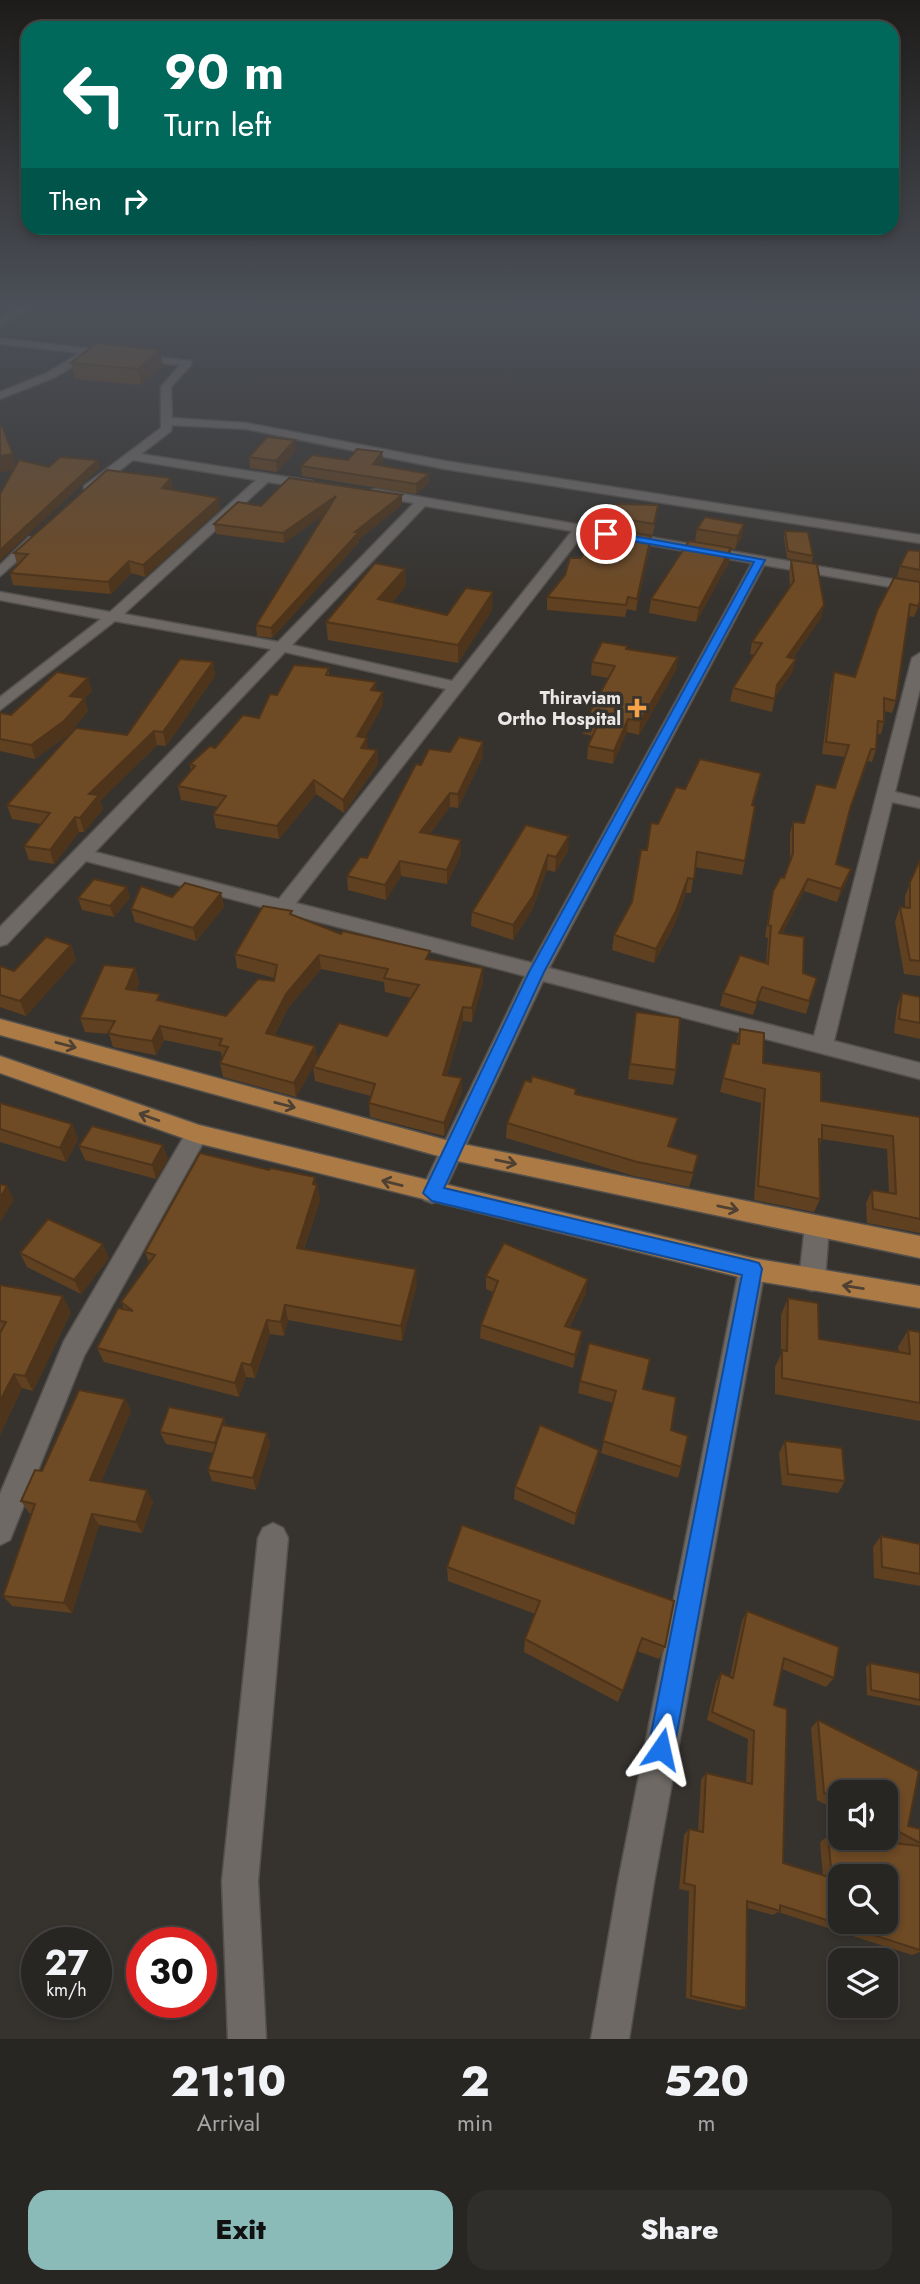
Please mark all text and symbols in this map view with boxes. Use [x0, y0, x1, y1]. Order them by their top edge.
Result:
text: 90 m [164, 37, 284, 107]
icon: left [49, 49, 140, 140]
text: Turn left [164, 102, 271, 148]
text: Then [49, 182, 102, 220]
icon: right [116, 182, 154, 220]
pin [576, 504, 636, 564]
icon: arrive [587, 515, 625, 553]
place label: Thiraviam Ortho Hospital [498, 685, 621, 732]
marker: Thiraviam Ortho Hospital [627, 698, 647, 718]
one-way arrow [54, 1039, 77, 1052]
one-way arrow [273, 1099, 296, 1112]
one-way arrow [138, 1110, 160, 1123]
one-way arrow [494, 1155, 517, 1169]
one-way arrow [381, 1176, 404, 1189]
one-way arrow [716, 1201, 739, 1215]
one-way arrow [842, 1280, 864, 1293]
position arrow [624, 1712, 698, 1786]
map controls [828, 1780, 898, 2018]
button: sound [828, 1780, 898, 1850]
button: search [828, 1864, 898, 1934]
speed limit sign: 30 [126, 1927, 217, 2018]
text: 27 [44, 1938, 89, 1988]
button: layers [828, 1948, 898, 2018]
text: km/h [46, 1977, 87, 2003]
text: 21:10 [171, 2051, 286, 2112]
text: 2 [461, 2051, 489, 2112]
text: 520 [664, 2051, 749, 2112]
text: Arrival [197, 2106, 260, 2140]
text: min [457, 2106, 493, 2140]
text: m [697, 2106, 715, 2140]
button: Exit [28, 2190, 453, 2270]
button: Share [467, 2190, 892, 2270]

